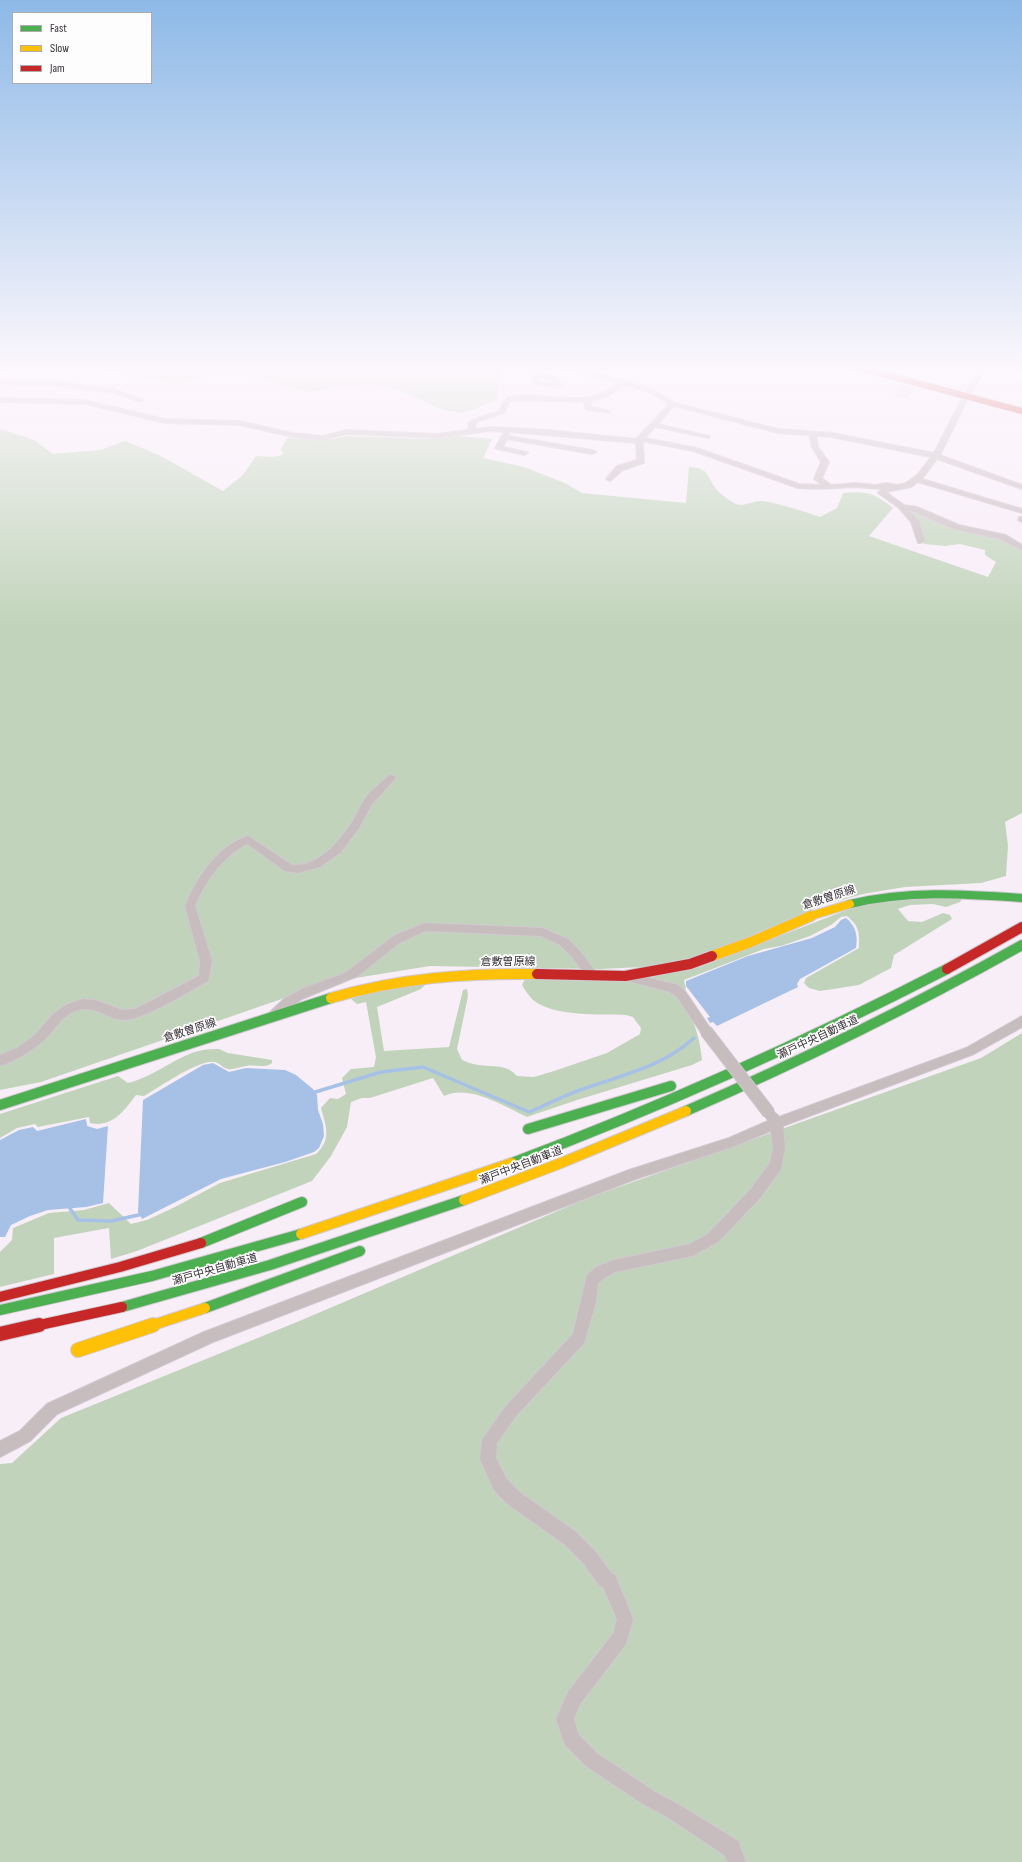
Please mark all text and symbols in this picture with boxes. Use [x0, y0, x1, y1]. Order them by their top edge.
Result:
legend [12, 12, 152, 84]
text: Fast [50, 21, 67, 36]
text: Slow [50, 41, 69, 56]
text: Jam [50, 61, 65, 76]
street label: 倉敷曽原線 [801, 883, 857, 913]
street label: 倉敷曽原線 [481, 955, 535, 969]
street label: 瀬戸中央自動車道 [775, 1013, 861, 1063]
street label: 倉敷曽原線 [162, 1016, 218, 1046]
street label: 瀬戸中央自動車道 [478, 1144, 564, 1188]
street label: 瀬戸中央自動車道 [171, 1252, 259, 1288]

